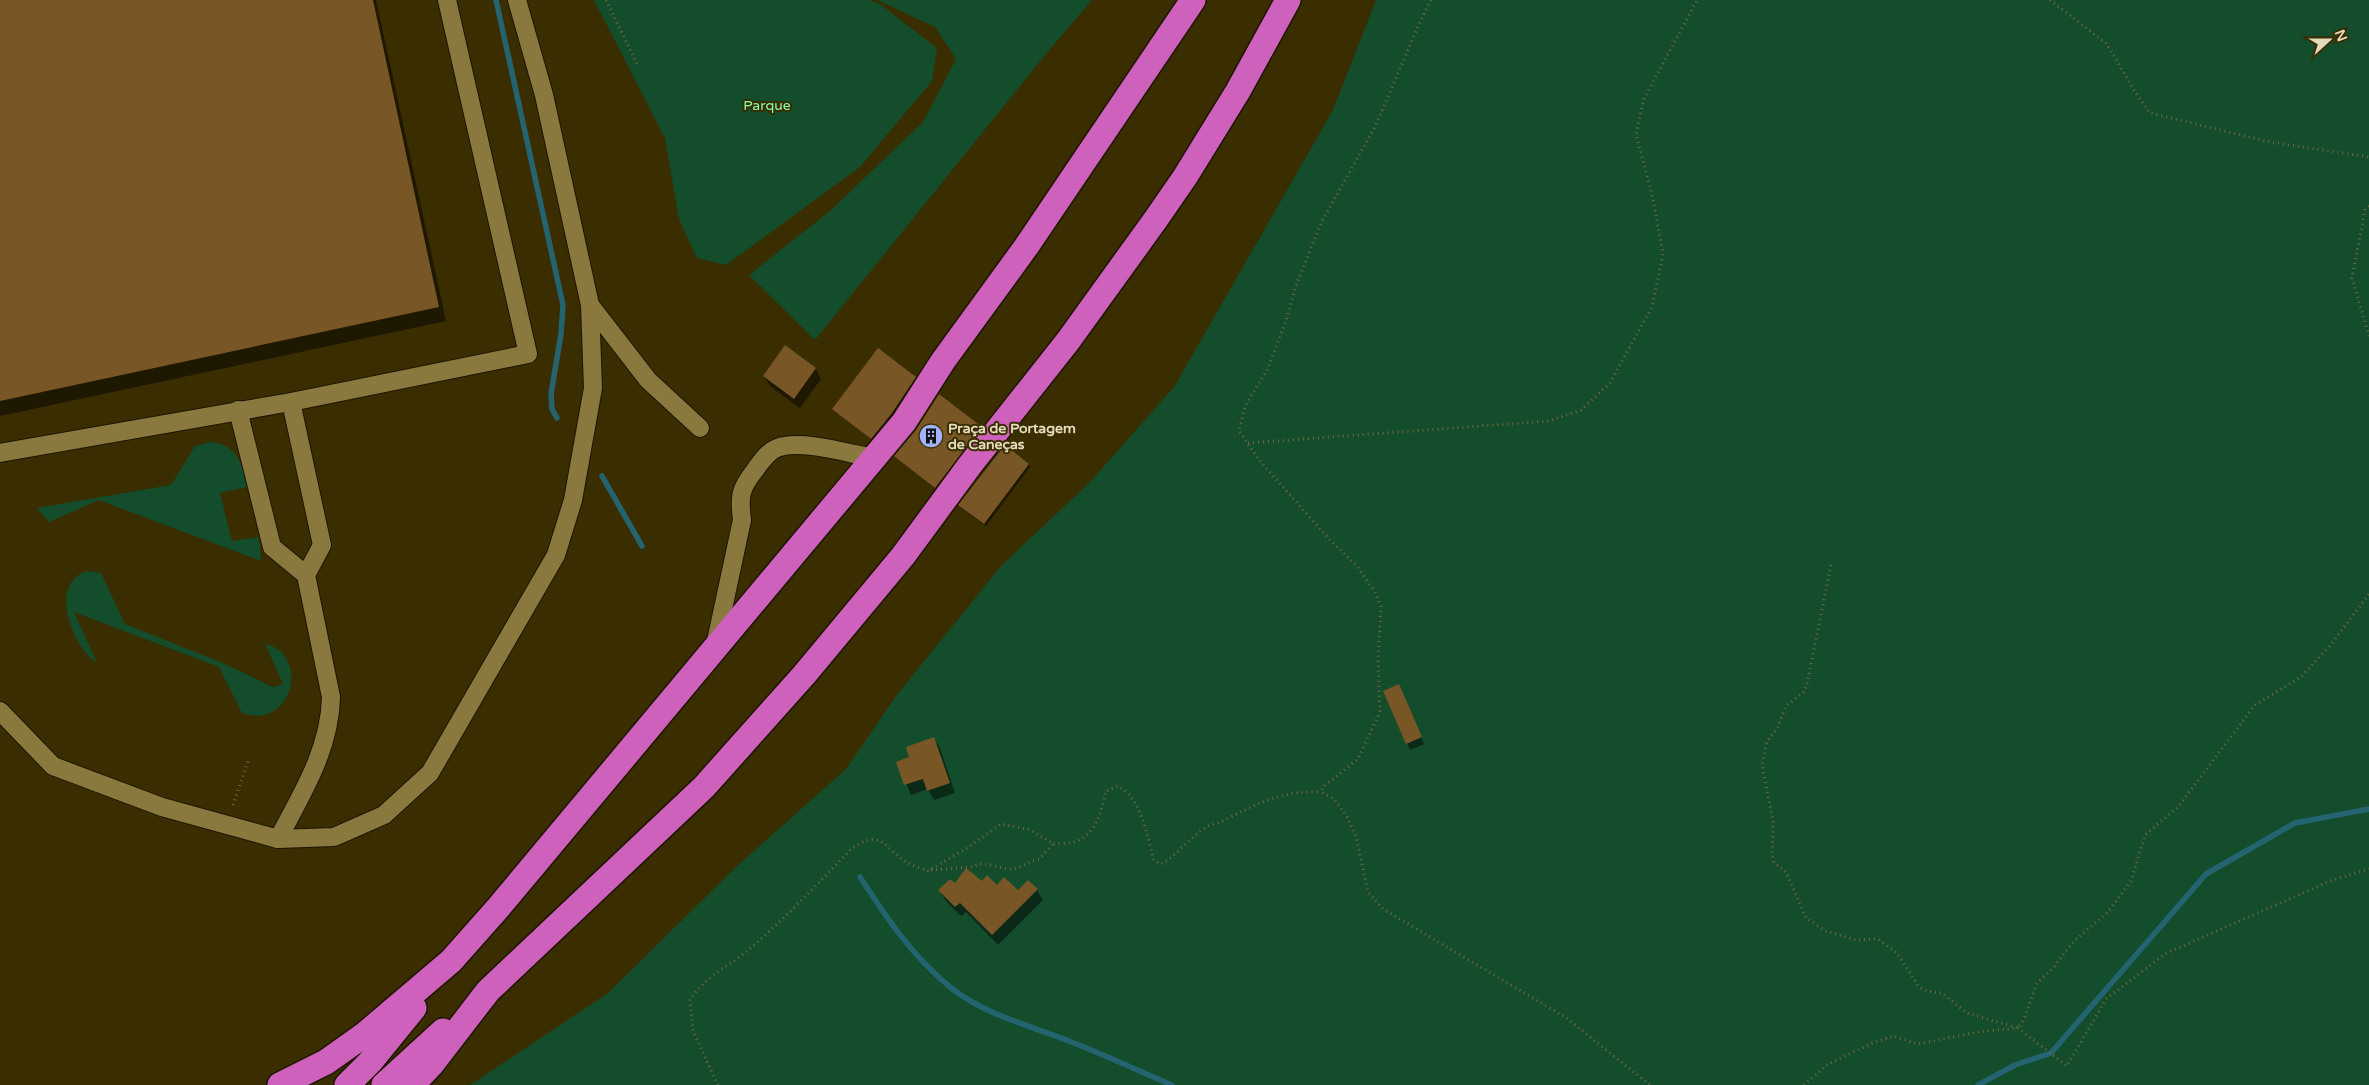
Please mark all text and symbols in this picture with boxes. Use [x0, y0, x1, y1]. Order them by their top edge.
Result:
north arrow [2304, 15, 2354, 65]
text: N [2331, 27, 2351, 44]
park label: Parque [743, 97, 791, 114]
place label: Praça de Portagem de Caneças [948, 420, 1076, 453]
building icon: Praça de Portagem de Caneças [918, 423, 944, 449]

